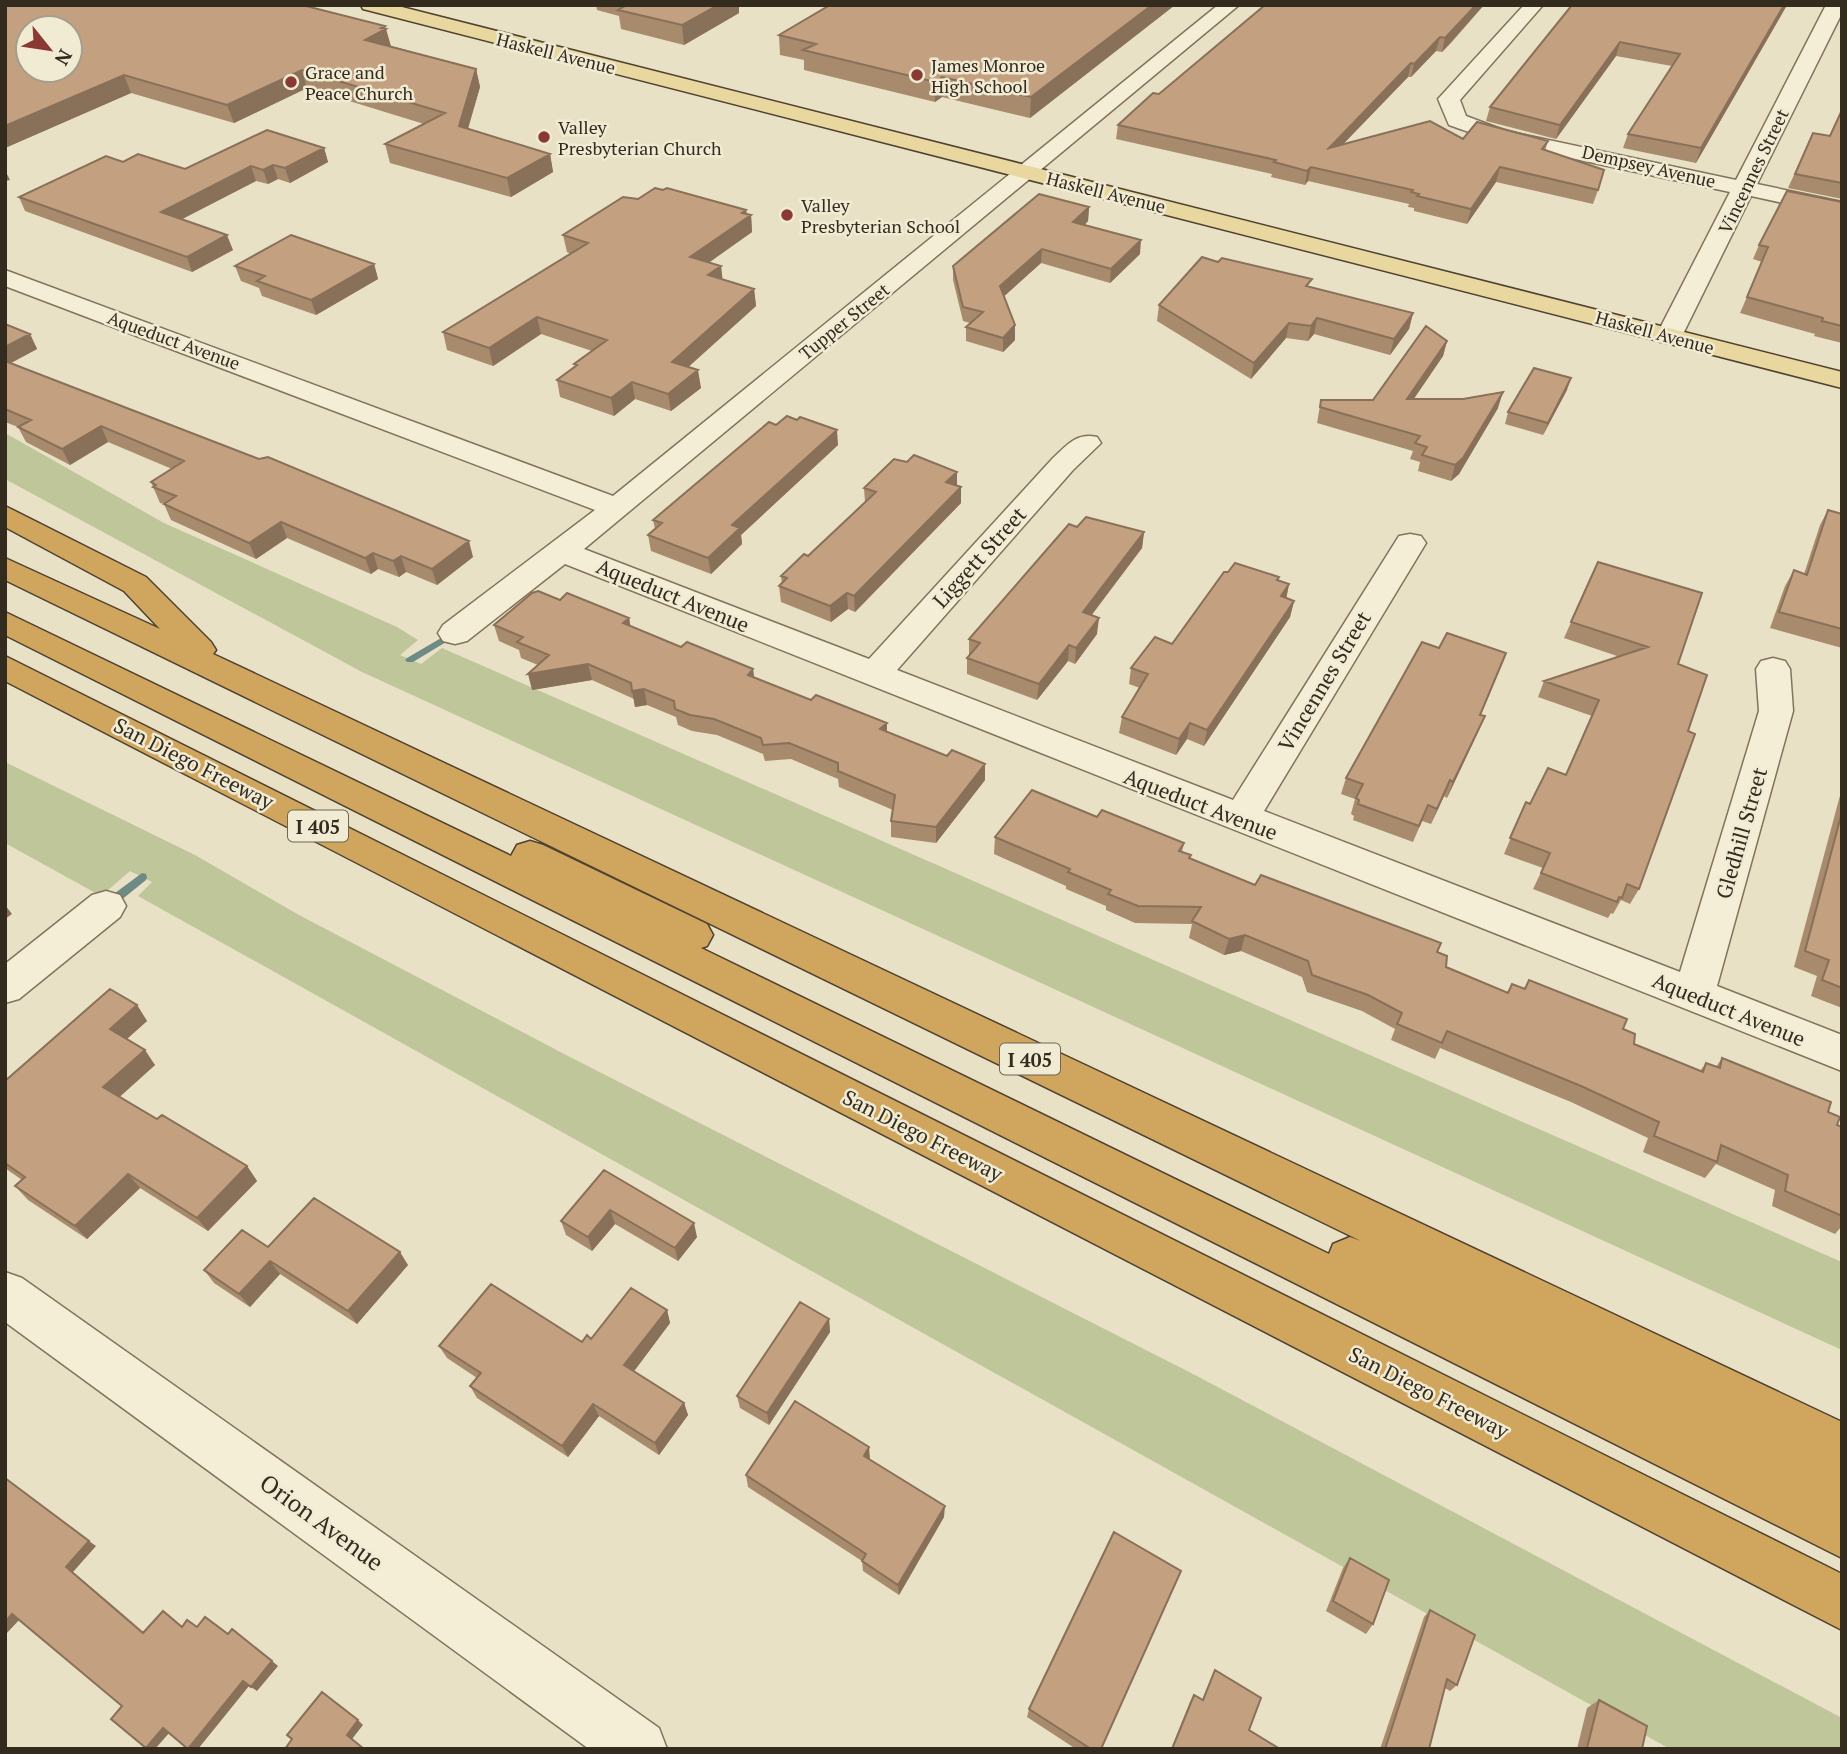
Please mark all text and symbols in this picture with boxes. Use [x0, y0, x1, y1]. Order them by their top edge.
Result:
north arrow [14, 14, 84, 84]
street label: Haskell Avenue [494, 27, 618, 79]
text: N [49, 45, 79, 71]
place label: James Monroe High School [931, 53, 1045, 98]
place label: Grace and Peace Church [305, 60, 414, 105]
marker: James Monroe High School [909, 67, 925, 83]
marker: Grace and Peace Church [283, 74, 299, 90]
street label: Vincennes Street [1712, 104, 1794, 237]
place label: Valley Presbyterian Church [558, 115, 722, 160]
marker: Valley Presbyterian Church [536, 129, 552, 145]
street label: Dempsey Avenue [1580, 139, 1718, 193]
street label: Haskell Avenue [1044, 166, 1168, 218]
place label: Valley Presbyterian School [801, 193, 960, 238]
marker: Valley Presbyterian School [779, 207, 795, 223]
street label: Tupper Street [794, 277, 894, 365]
street label: Aqueduct Avenue [104, 305, 244, 375]
street label: Haskell Avenue [1593, 305, 1717, 359]
street label: Liggett Street [926, 500, 1032, 614]
street label: Aqueduct Avenue [592, 552, 754, 638]
street label: Vincennes Street [1271, 606, 1377, 756]
street label: San Diego Freeway [109, 711, 279, 816]
street label: Aqueduct Avenue [1120, 762, 1282, 846]
street label: Gledhill Street [1709, 764, 1773, 902]
road number: I 405 [288, 810, 348, 842]
street label: Aqueduct Avenue [1648, 966, 1810, 1052]
road number: I 405 [1000, 1044, 1060, 1074]
street label: San Diego Freeway [838, 1083, 1008, 1188]
street label: San Diego Freeway [1344, 1340, 1514, 1445]
street label: Orion Avenue [254, 1466, 390, 1578]

